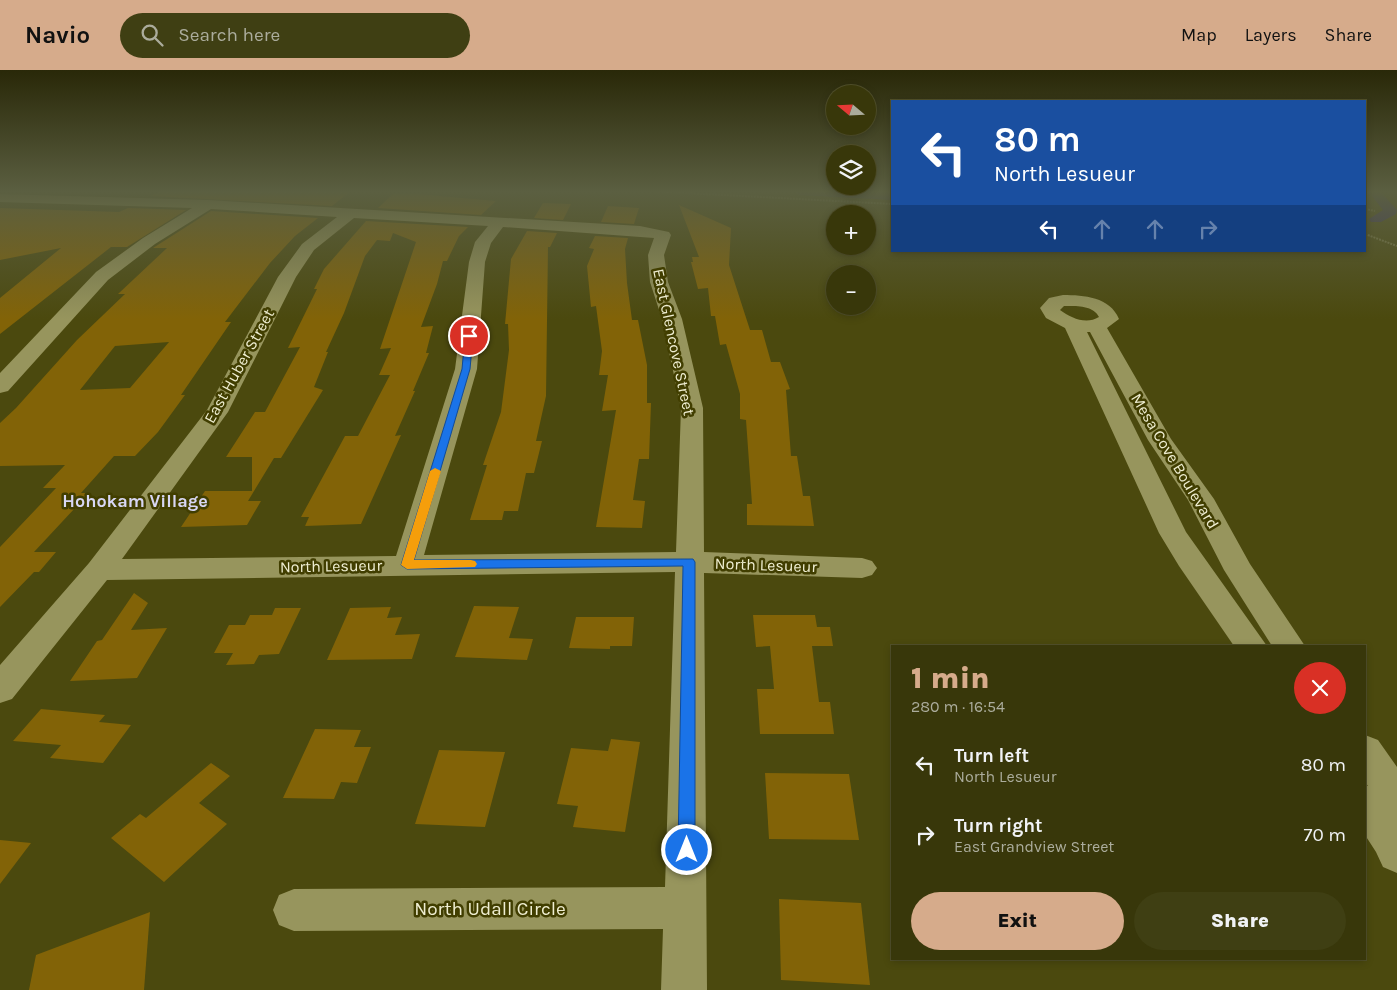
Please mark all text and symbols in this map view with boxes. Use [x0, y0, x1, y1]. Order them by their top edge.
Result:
search box [120, 13, 470, 58]
text: Navio [25, 21, 90, 49]
icon: search [138, 21, 166, 49]
text: Search here [178, 24, 280, 46]
text: Map [1181, 24, 1217, 46]
text: Layers [1245, 24, 1297, 46]
text: Share [1325, 24, 1372, 46]
north arrow [826, 85, 876, 135]
map controls [826, 85, 876, 315]
text: 80 m [994, 119, 1081, 160]
icon: left [911, 120, 976, 185]
button: layers [826, 145, 876, 195]
text: North Lesueur [994, 161, 1135, 187]
button: + [826, 205, 876, 255]
icon: left [1035, 215, 1063, 243]
icon: ahead [1088, 215, 1116, 243]
icon: ahead [1141, 215, 1169, 243]
icon: right [1194, 215, 1222, 243]
button: − [826, 265, 876, 315]
street label: East Glencove Street [649, 267, 699, 417]
street label: East Huber Street [200, 306, 278, 426]
pin [448, 315, 490, 357]
icon: arrive [455, 322, 483, 350]
street label: Mesa Cove Boulevard [1127, 390, 1223, 532]
district label: Hohokam Village [62, 490, 208, 512]
street label: North Lesueur [714, 554, 818, 576]
street label: North Lesueur [280, 556, 383, 576]
text: 1 min [911, 660, 990, 696]
button: close [1294, 662, 1346, 714]
text: 280 m · 16:54 [911, 697, 1005, 716]
text: Turn left [954, 745, 1029, 767]
icon: left [911, 751, 939, 779]
text: 80 m [1301, 754, 1346, 776]
text: North Lesueur [954, 767, 1056, 786]
text: Turn right [954, 815, 1043, 837]
icon: right [911, 821, 939, 849]
position arrow [660, 823, 712, 875]
text: 70 m [1304, 824, 1346, 846]
text: East Grandview Street [954, 837, 1114, 856]
button: Exit [911, 892, 1124, 950]
button: Share [1134, 892, 1346, 950]
street label: North Udall Circle [414, 898, 566, 920]

